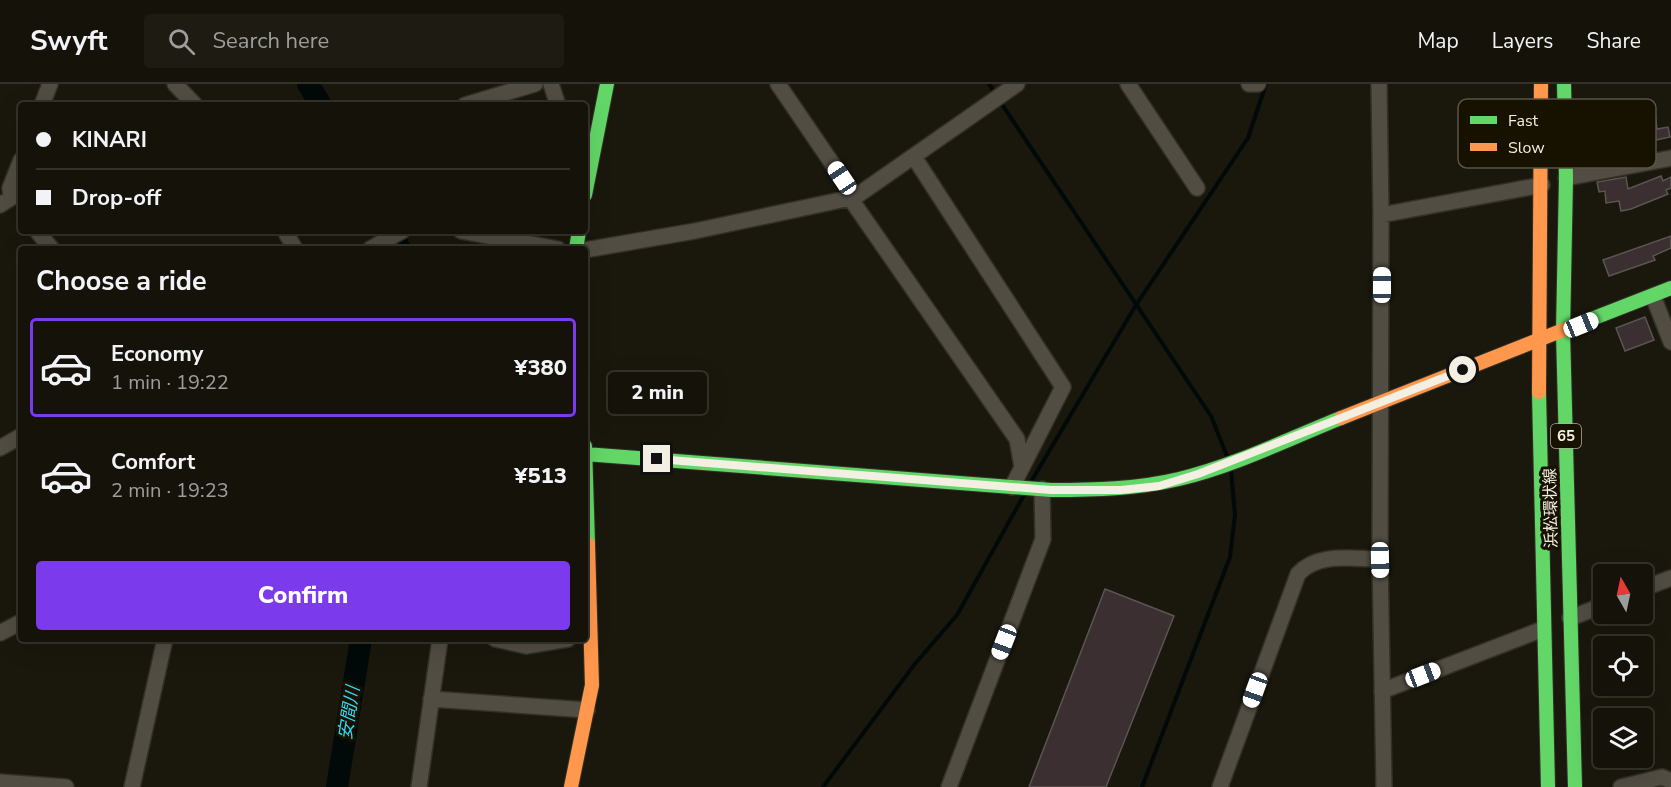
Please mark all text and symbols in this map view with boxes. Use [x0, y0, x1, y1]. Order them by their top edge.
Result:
search box [144, 14, 564, 68]
text: Swyft [30, 22, 108, 60]
icon: search [165, 25, 198, 58]
text: Search here [213, 26, 329, 56]
text: Map [1417, 27, 1459, 55]
text: Layers [1492, 27, 1553, 55]
text: Share [1586, 27, 1641, 55]
legend [1458, 99, 1656, 168]
text: Fast [1508, 110, 1539, 132]
text: KINARI [72, 125, 147, 155]
text: Slow [1508, 137, 1545, 159]
car [824, 158, 860, 198]
text: Drop-off [72, 183, 161, 213]
text: Choose a ride [36, 263, 207, 300]
car [1373, 267, 1391, 303]
car [1561, 310, 1601, 340]
text: Economy [111, 339, 203, 369]
icon: car [39, 341, 93, 395]
text: ¥380 [514, 353, 567, 383]
route start [1449, 356, 1476, 383]
text: 1 min · 19:22 [111, 369, 229, 396]
callout: 2 min [608, 372, 706, 414]
text: 2 min [631, 379, 684, 406]
road number: 65 [1551, 424, 1581, 448]
route end [643, 445, 670, 472]
text: Comfort [111, 447, 195, 477]
icon: car [39, 449, 93, 503]
text: ¥513 [514, 461, 567, 491]
street label: 浜松環状線 [1539, 468, 1563, 548]
text: 2 min · 19:23 [111, 477, 229, 504]
car [1371, 542, 1389, 578]
button: Confirm [36, 561, 570, 630]
north arrow [1593, 564, 1653, 624]
map controls [1593, 564, 1653, 768]
car [989, 622, 1019, 662]
button: locate [1593, 636, 1653, 696]
car [1403, 660, 1443, 690]
car [1240, 670, 1270, 710]
water label: 安間川 [333, 682, 365, 742]
button: layers [1593, 708, 1653, 768]

